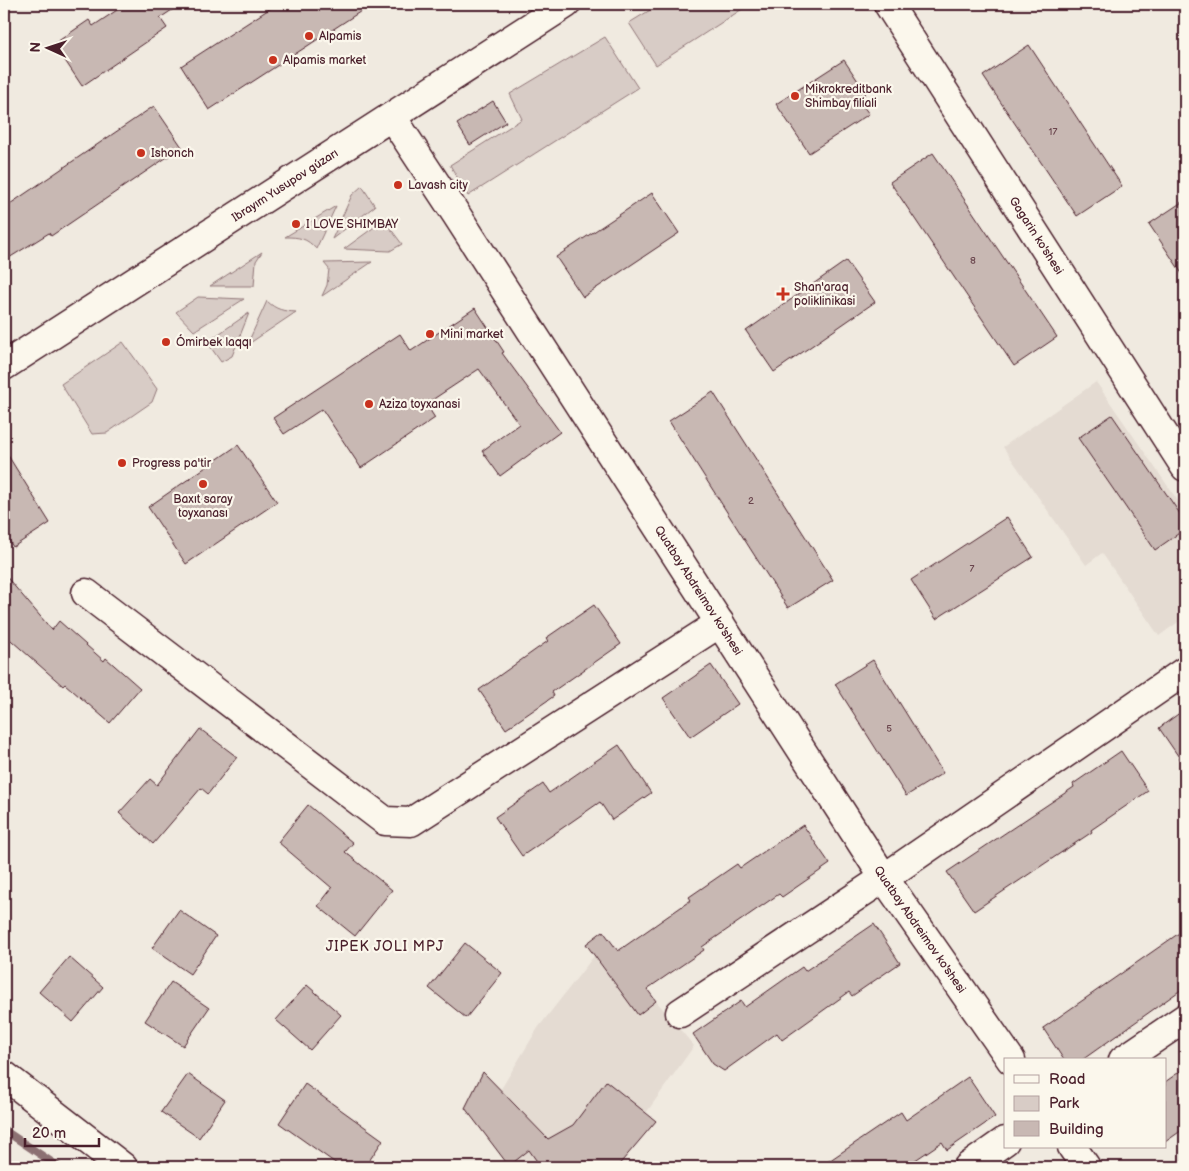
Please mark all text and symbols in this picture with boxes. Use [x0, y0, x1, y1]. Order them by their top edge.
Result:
north arrow [22, 22, 72, 72]
place label: Alpamis [319, 29, 361, 44]
marker: Alpamis [303, 30, 315, 42]
text: N [27, 42, 44, 53]
place label: Alpamis market [283, 53, 367, 68]
marker: Alpamis market [267, 54, 279, 66]
place label: Mikrokreditbank Shimbay filiali [805, 82, 892, 111]
marker: Mikrokreditbank Shimbay filiali [789, 90, 801, 102]
house number: 17 [1049, 126, 1057, 138]
place label: Ishonch [151, 146, 194, 161]
street label: Ibrayım Yusupov gúzarı [229, 146, 341, 225]
marker: Ishonch [135, 147, 147, 159]
place label: Lavash city [408, 178, 468, 193]
marker: Lavash city [392, 179, 404, 191]
street label: Gagarin ko'shesi [1006, 194, 1067, 278]
place label: I LOVE SHIMBAY [306, 217, 399, 232]
marker: I LOVE SHIMBAY [290, 218, 302, 230]
house number: 8 [970, 255, 976, 267]
place label: Shan'araq poliklinikasi [794, 280, 856, 309]
marker: Shan'araq poliklinikasi [776, 287, 790, 301]
place label: Mini market [440, 327, 504, 342]
marker: Mini market [424, 328, 436, 340]
place label: Ómirbek laqqı [176, 333, 252, 350]
marker: Ómirbek laqqı [160, 336, 172, 348]
place label: Aziza toyxanasi [379, 397, 460, 412]
marker: Aziza toyxanasi [363, 398, 375, 410]
place label: Progress pa'tir [132, 456, 212, 471]
marker: Progress pa'tir [116, 457, 128, 469]
marker: Baxıt saray toyxanası [197, 478, 209, 490]
place label: Baxıt saray toyxanası [173, 492, 233, 521]
house number: 2 [748, 495, 754, 507]
street label: Quatbay Abdreimov ko'shesi [651, 523, 746, 659]
house number: 7 [970, 563, 975, 575]
house number: 5 [886, 723, 892, 735]
street label: Quatbay Abdreimov ko'shesi [870, 863, 969, 996]
district label: JIPEK JOLI MPJ [326, 938, 444, 955]
legend [1004, 1058, 1166, 1148]
text: Road [1049, 1070, 1085, 1089]
text: Park [1049, 1094, 1080, 1113]
scale bar [25, 1116, 99, 1148]
text: Building [1049, 1120, 1104, 1139]
text: 20 m [32, 1124, 66, 1143]

